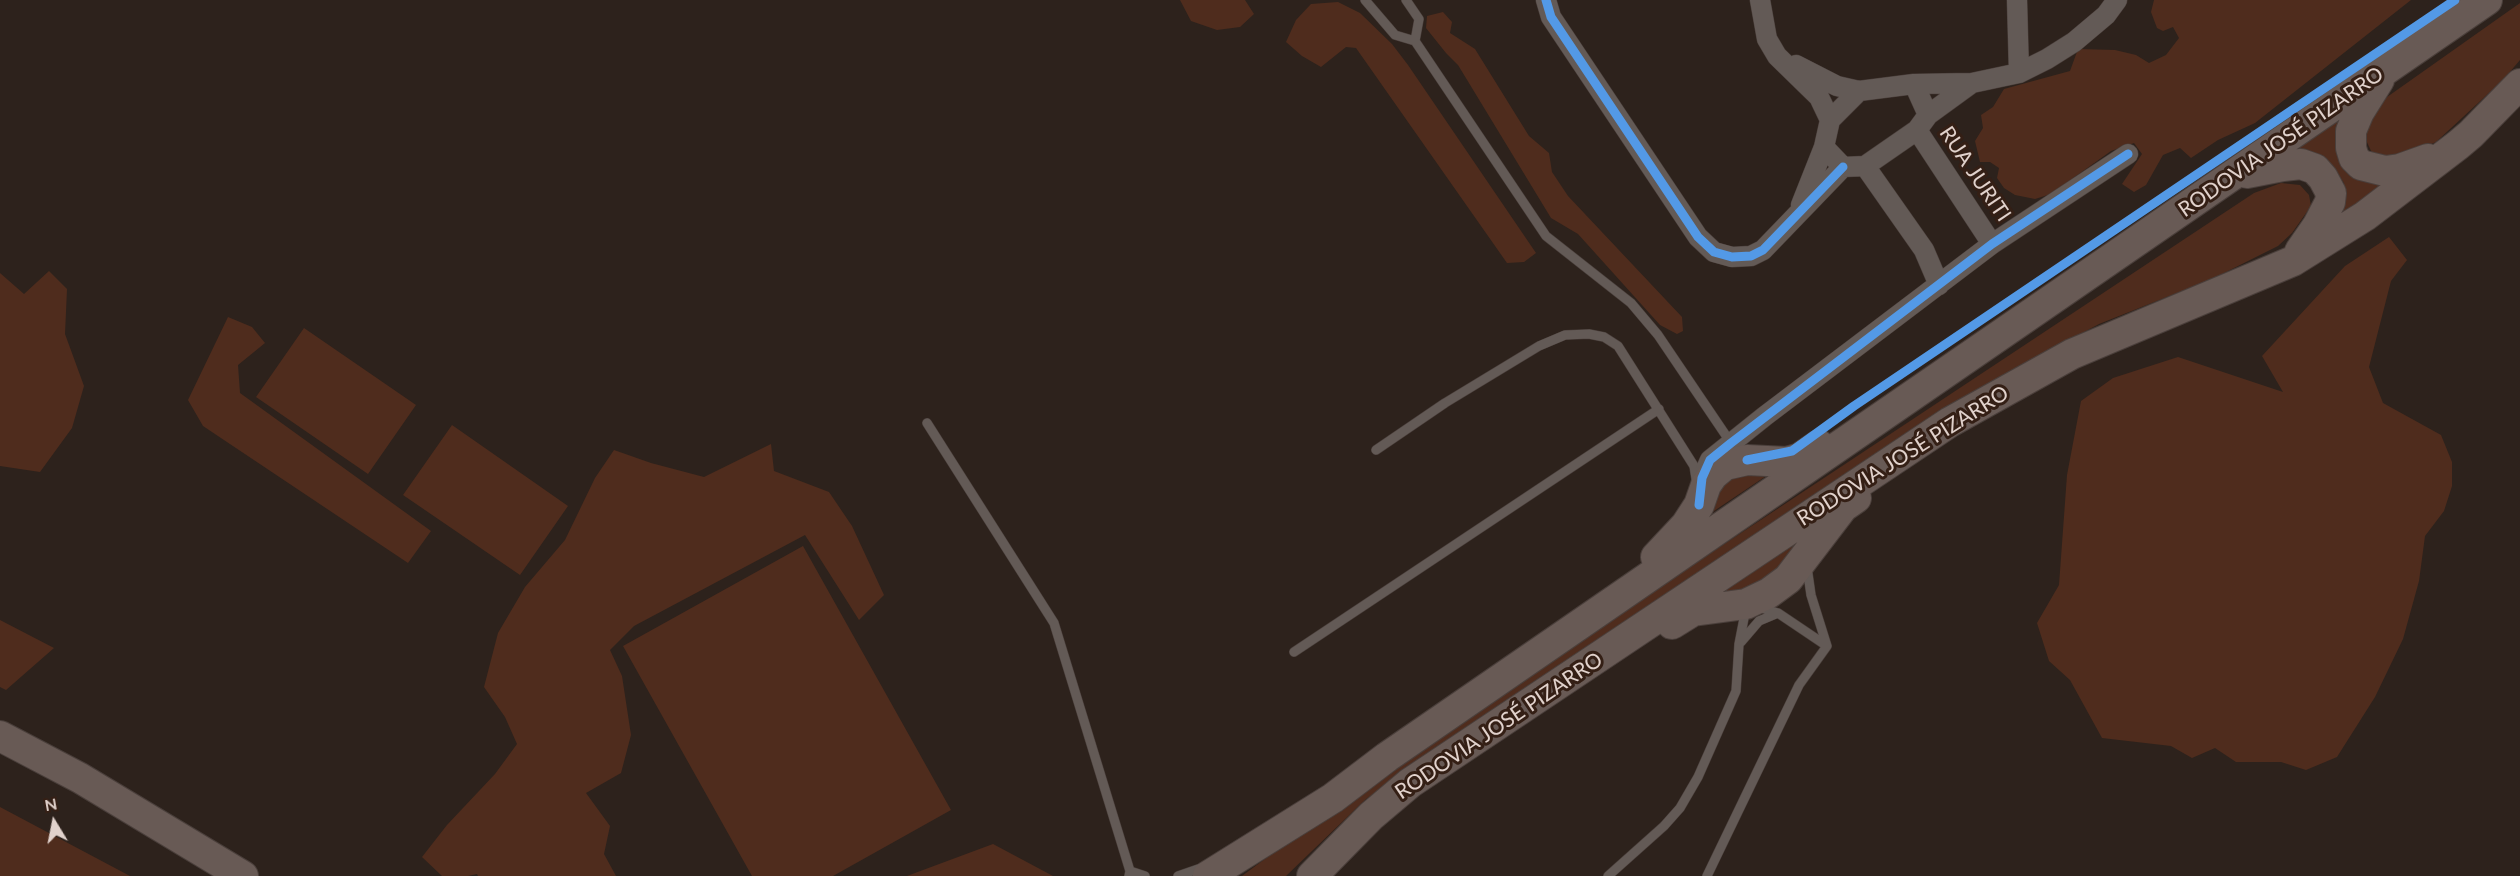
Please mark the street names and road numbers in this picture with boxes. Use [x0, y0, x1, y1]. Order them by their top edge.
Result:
street label: RODOVIA JOSÉ PIZARRO [2174, 61, 2388, 223]
street label: RUA JURITI [1934, 122, 2016, 226]
street label: RODOVIA JOSÉ PIZARRO [1793, 380, 2013, 532]
street label: RODOVIA JOSÉ PIZARRO [1390, 647, 1608, 805]

